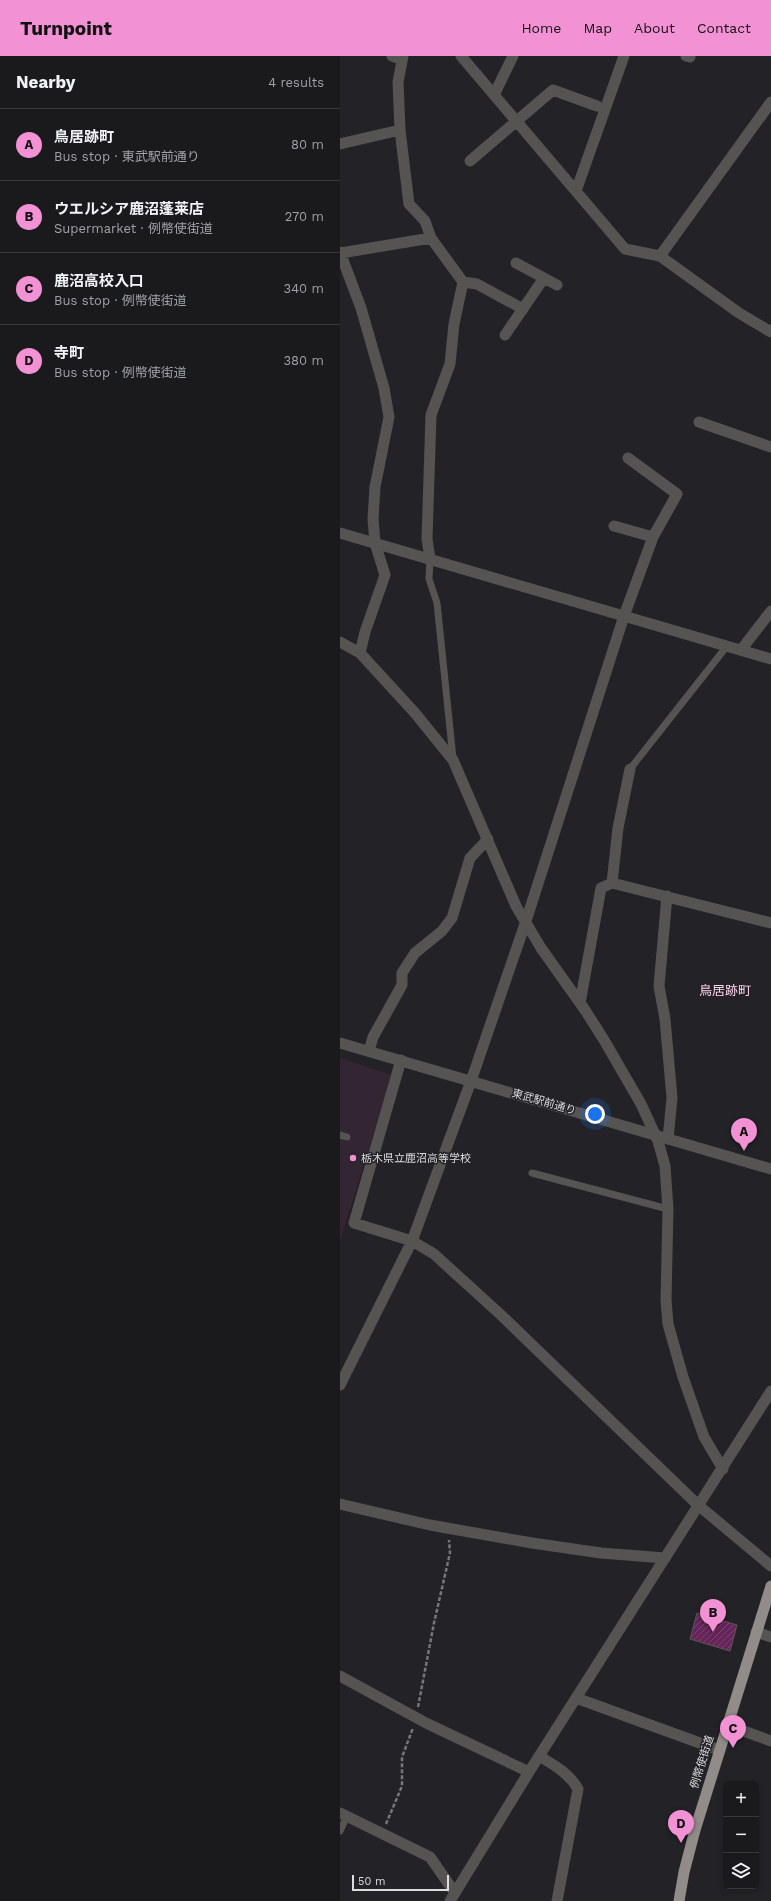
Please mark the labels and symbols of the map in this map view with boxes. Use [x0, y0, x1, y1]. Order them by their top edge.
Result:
district label: 鳥居跡町 [699, 983, 751, 998]
street label: 東武駅前通り [510, 1087, 578, 1117]
your location [585, 1104, 605, 1124]
pin: A [731, 1118, 757, 1151]
place label: 栃木県立鹿沼高等学校 [361, 1152, 471, 1165]
marker: 栃木県立鹿沼高等学校 [348, 1153, 358, 1163]
pin: B [700, 1599, 726, 1632]
pin: C [720, 1715, 746, 1748]
street label: 例幣使街道 [688, 1734, 716, 1790]
pin: D [668, 1810, 694, 1843]
scale bar [352, 1873, 449, 1892]

